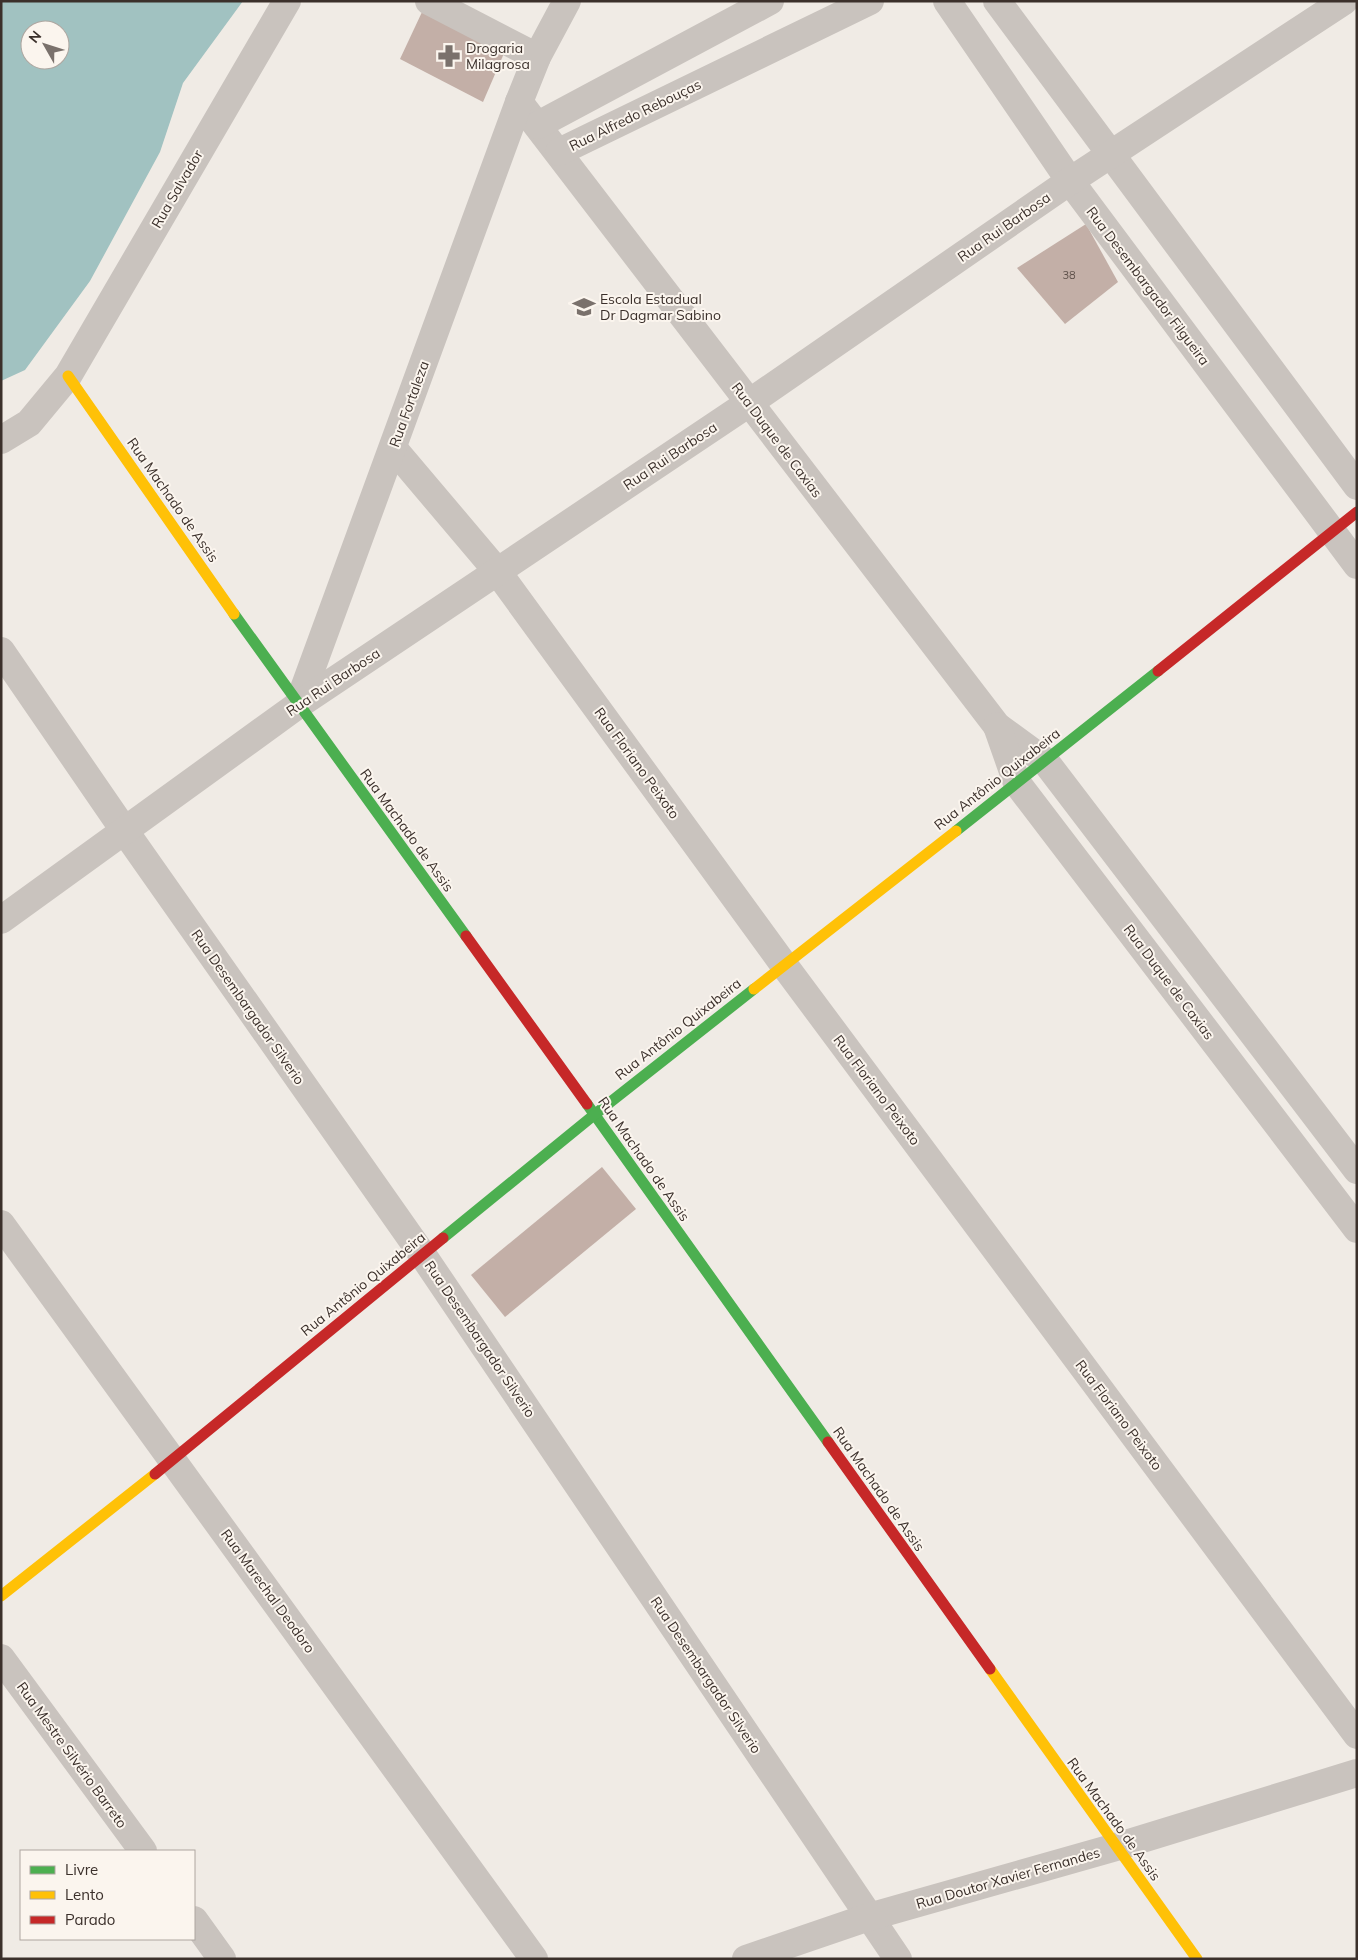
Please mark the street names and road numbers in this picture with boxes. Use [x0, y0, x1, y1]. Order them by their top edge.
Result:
street label: Rua Alfredo Rebouças [566, 75, 704, 155]
street label: Rua Salvador [147, 146, 207, 231]
street label: Rua Rui Barbosa [954, 188, 1054, 266]
street label: Rua Desembargador Filgueira [1082, 203, 1214, 369]
street label: Rua Fortaleza [385, 358, 433, 450]
street label: Rua Duque de Caxias [728, 379, 826, 501]
street label: Rua Rui Barbosa [620, 418, 720, 494]
street label: Rua Machado de Assis [123, 434, 223, 566]
street label: Rua Rui Barbosa [283, 644, 383, 720]
street label: Rua Floriano Peixoto [590, 704, 684, 822]
street label: Rua Antônio Quixabeira [930, 724, 1064, 834]
street label: Rua Machado de Assis [356, 765, 458, 895]
street label: Rua Duque de Caxias [1120, 921, 1218, 1043]
street label: Rua Desembargador Silverio [187, 926, 309, 1088]
street label: Rua Antônio Quixabeira [611, 974, 745, 1084]
street label: Rua Floriano Peixoto [830, 1031, 924, 1149]
street label: Rua Machado de Assis [594, 1093, 694, 1225]
street label: Rua Antônio Quixabeira [297, 1228, 429, 1340]
street label: Rua Desembargador Silverio [421, 1257, 539, 1421]
street label: Rua Floriano Peixoto [1072, 1356, 1166, 1474]
street label: Rua Machado de Assis [829, 1423, 929, 1555]
street label: Rua Marechal Deodoro [217, 1526, 319, 1656]
street label: Rua Desembargador Silverio [647, 1593, 765, 1757]
street label: Rua Mestre Silvério Barreto [13, 1678, 131, 1832]
street label: Rua Machado de Assis [1063, 1754, 1165, 1884]
street label: Rua Doutor Xavier Fernandes [914, 1843, 1102, 1913]

